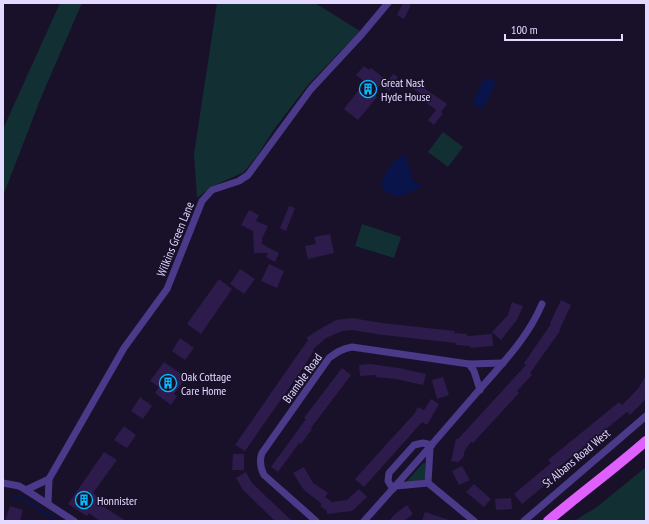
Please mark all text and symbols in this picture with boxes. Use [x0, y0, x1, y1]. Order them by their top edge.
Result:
scale bar [505, 16, 622, 42]
text: 100 m [511, 22, 538, 37]
place label: Great Nast Hyde House [381, 75, 431, 104]
building icon: Great Nast Hyde House [358, 79, 378, 99]
street label: Wilkins Green Lane [153, 199, 197, 279]
street label: Bramble Road [279, 350, 325, 406]
place label: Oak Cottage Care Home [181, 369, 231, 398]
building icon: Oak Cottage Care Home [158, 373, 178, 393]
street label: St Albans Road West [539, 425, 613, 491]
building icon: Honnister [74, 490, 94, 510]
place label: Honnister [97, 493, 138, 508]

